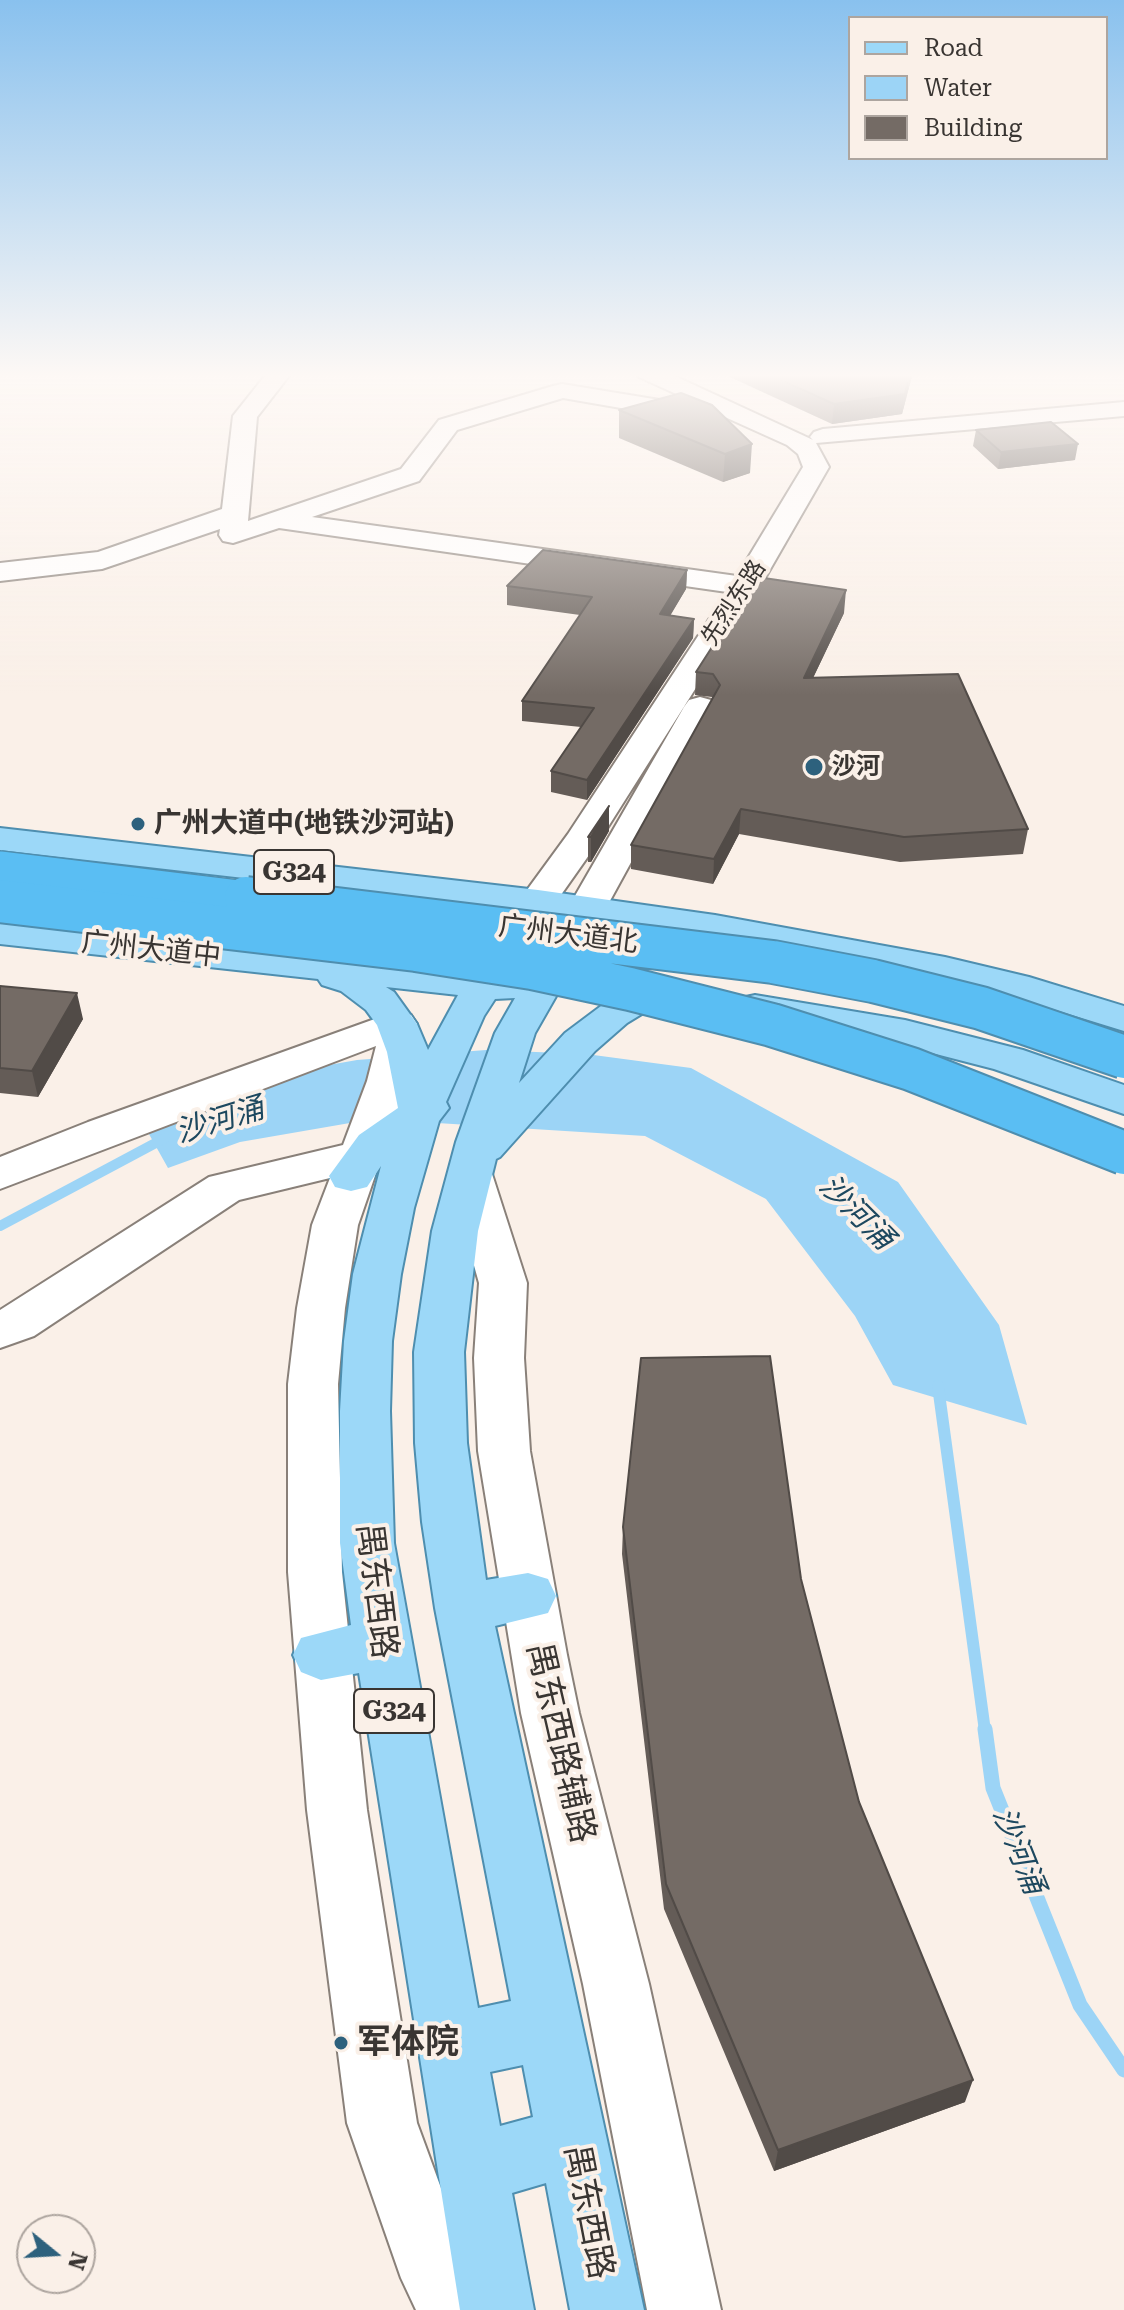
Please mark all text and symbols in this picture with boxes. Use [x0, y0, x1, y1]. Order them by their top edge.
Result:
legend [848, 16, 1108, 160]
text: Road [924, 34, 983, 62]
text: Water [924, 74, 992, 102]
text: Building [924, 114, 1022, 142]
street label: 先烈东路 [696, 555, 772, 651]
place label: 沙河 [832, 753, 880, 781]
marker: 沙河 [803, 756, 825, 778]
place label: 广州大道中(地铁沙河站) [154, 807, 454, 841]
marker: 广州大道中(地铁沙河站) [129, 815, 147, 833]
road number: G324 [254, 850, 334, 894]
street label: 广州大道北 [496, 910, 640, 960]
street label: 广州大道中 [80, 926, 222, 974]
water label: 沙河涌 [172, 1091, 268, 1151]
water label: 沙河涌 [811, 1168, 901, 1258]
street label: 禺东西路 [347, 1521, 405, 1661]
street label: 禺东西路辅路 [517, 1639, 603, 1847]
road number: G324 [354, 1689, 434, 1733]
water label: 沙河涌 [984, 1803, 1052, 1899]
place label: 军体院 [357, 2023, 459, 2063]
marker: 军体院 [332, 2034, 350, 2052]
street label: 禺东西路 [555, 2141, 621, 2283]
north arrow [16, 2214, 96, 2294]
text: N [63, 2249, 92, 2273]

